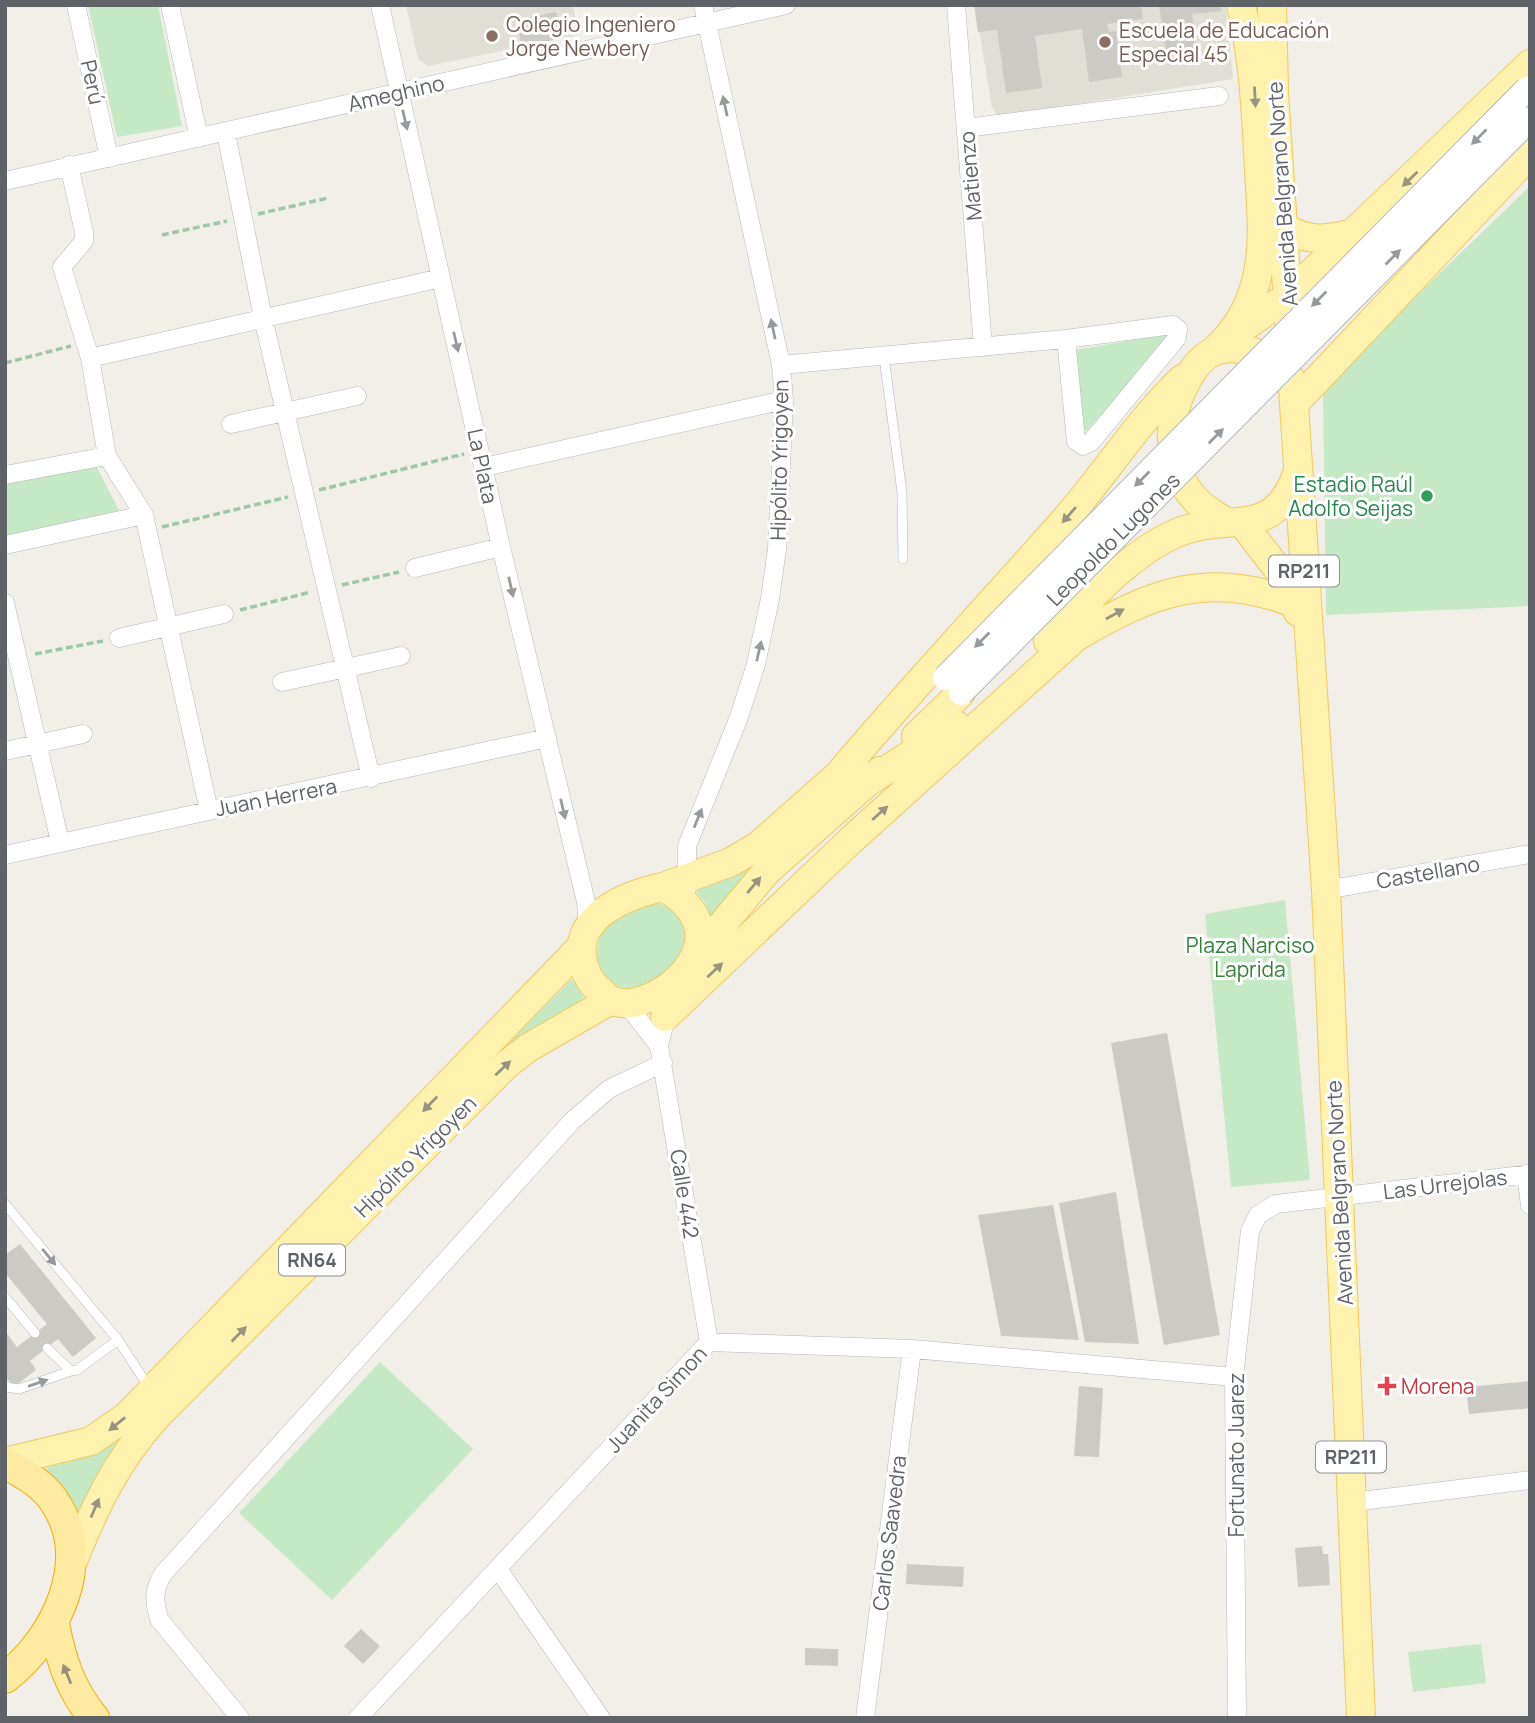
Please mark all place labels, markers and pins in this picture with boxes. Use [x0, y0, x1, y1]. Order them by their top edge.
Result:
place label: Colegio Ingeniero Jorge Newbery [506, 10, 676, 62]
place label: Escuela de Educación Especial 45 [1119, 16, 1329, 68]
marker: Colegio Ingeniero Jorge Newbery [484, 28, 500, 44]
marker: Escuela de Educación Especial 45 [1097, 34, 1113, 50]
place label: Estadio Raúl Adolfo Seijas [1288, 470, 1413, 522]
marker: Estadio Raúl Adolfo Seijas [1419, 488, 1435, 504]
place label: Morena [1401, 1372, 1475, 1400]
marker: Morena [1379, 1378, 1395, 1394]

